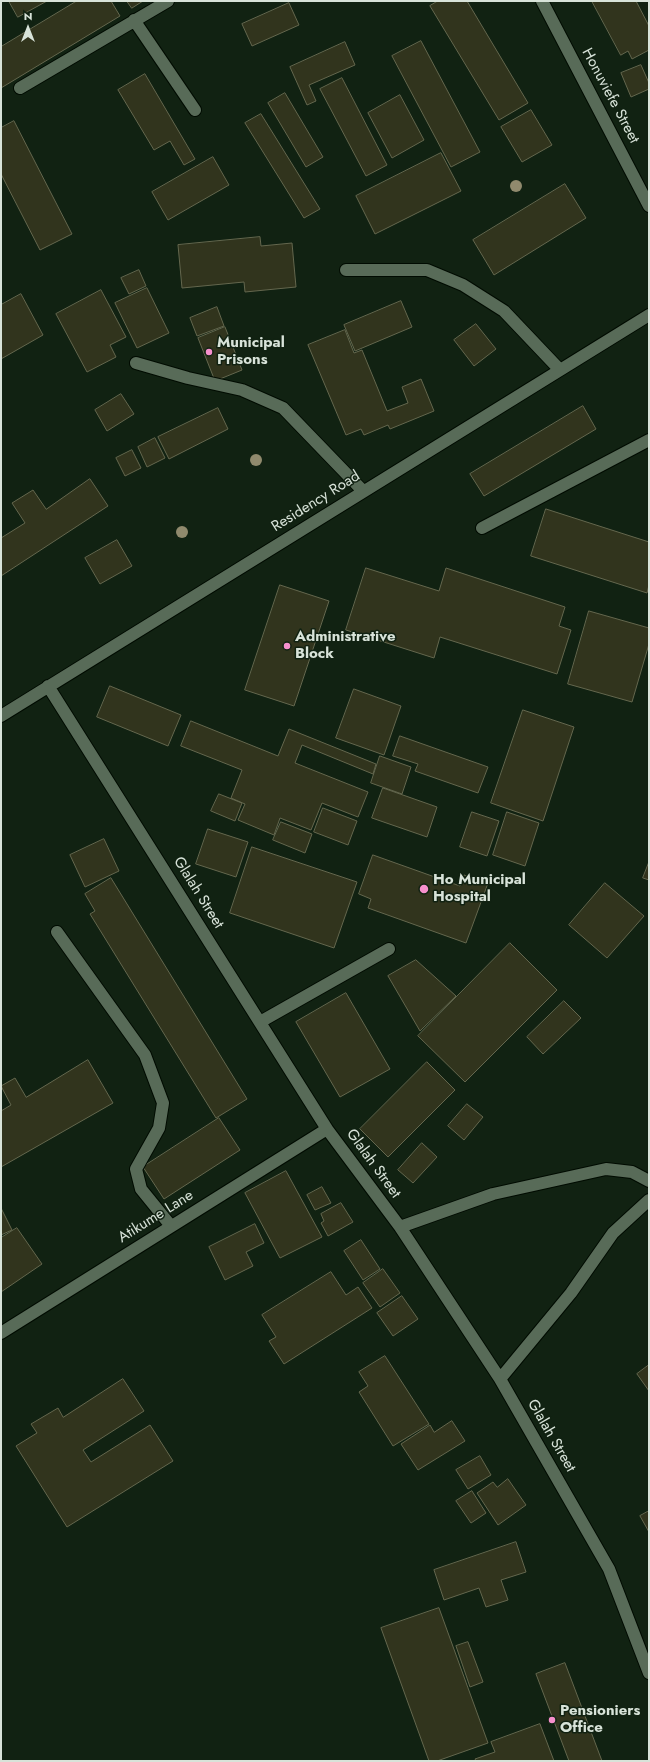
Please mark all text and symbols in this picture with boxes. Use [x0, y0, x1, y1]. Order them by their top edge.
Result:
north arrow [8, 8, 48, 48]
text: N [24, 8, 32, 24]
street label: Honuviefe Street [577, 45, 643, 147]
place label: Municipal Prisons [217, 334, 285, 369]
marker: Municipal Prisons [204, 347, 214, 357]
street label: Residency Road [268, 468, 364, 536]
place label: Administrative Block [295, 628, 396, 663]
marker: Administrative Block [282, 641, 292, 651]
street label: Glalah Street [169, 854, 227, 932]
place label: Ho Municipal Hospital [433, 871, 526, 906]
marker: Ho Municipal Hospital [418, 883, 430, 895]
street label: Glalah Street [342, 1126, 404, 1202]
street label: Atikume Lane [115, 1187, 197, 1247]
street label: Glalah Street [523, 1396, 579, 1476]
place label: Pensioniers Office [560, 1702, 640, 1737]
marker: Pensioniers Office [547, 1715, 557, 1725]

